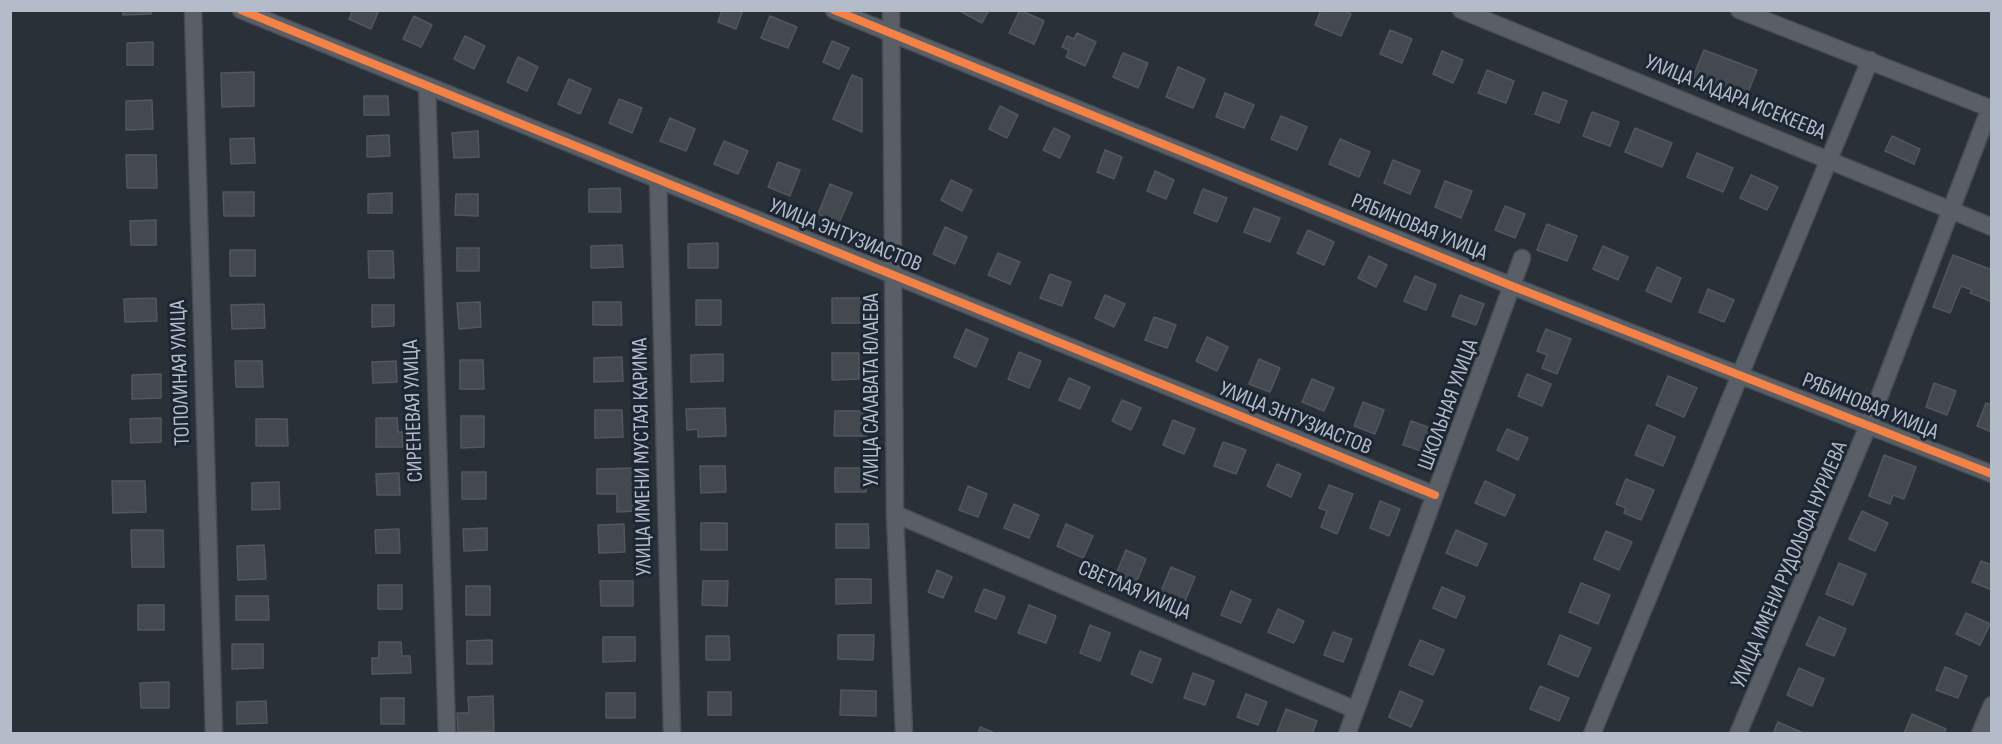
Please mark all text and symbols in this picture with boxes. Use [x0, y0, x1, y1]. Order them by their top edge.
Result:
street label: УЛИЦА АЛДАРА ИСЕКЕЕВА [1641, 50, 1829, 146]
street label: РЯБИНОВАЯ УЛИЦА [1347, 189, 1491, 267]
street label: УЛИЦА ЭНТУЗИАСТОВ [765, 193, 925, 279]
street label: УЛИЦА САЛАВАТА ЮЛАЕВА [859, 293, 885, 487]
street label: ТОПОЛИНАЯ УЛИЦА [165, 300, 197, 446]
street label: ШКОЛЬНАЯ УЛИЦА [1413, 336, 1485, 474]
street label: УЛИЦА ИМЕНИ МУСТАЯ КАРИМА [628, 338, 658, 576]
street label: СИРЕНЕВАЯ УЛИЦА [398, 339, 430, 483]
street label: РЯБИНОВАЯ УЛИЦА [1798, 368, 1942, 446]
street label: УЛИЦА ЭНТУЗИАСТОВ [1215, 376, 1375, 462]
street label: УЛИЦА ИМЕНИ РУДОЛЬФА НУРИЕВА [1726, 438, 1854, 692]
street label: СВЕТЛАЯ УЛИЦА [1074, 555, 1194, 627]

